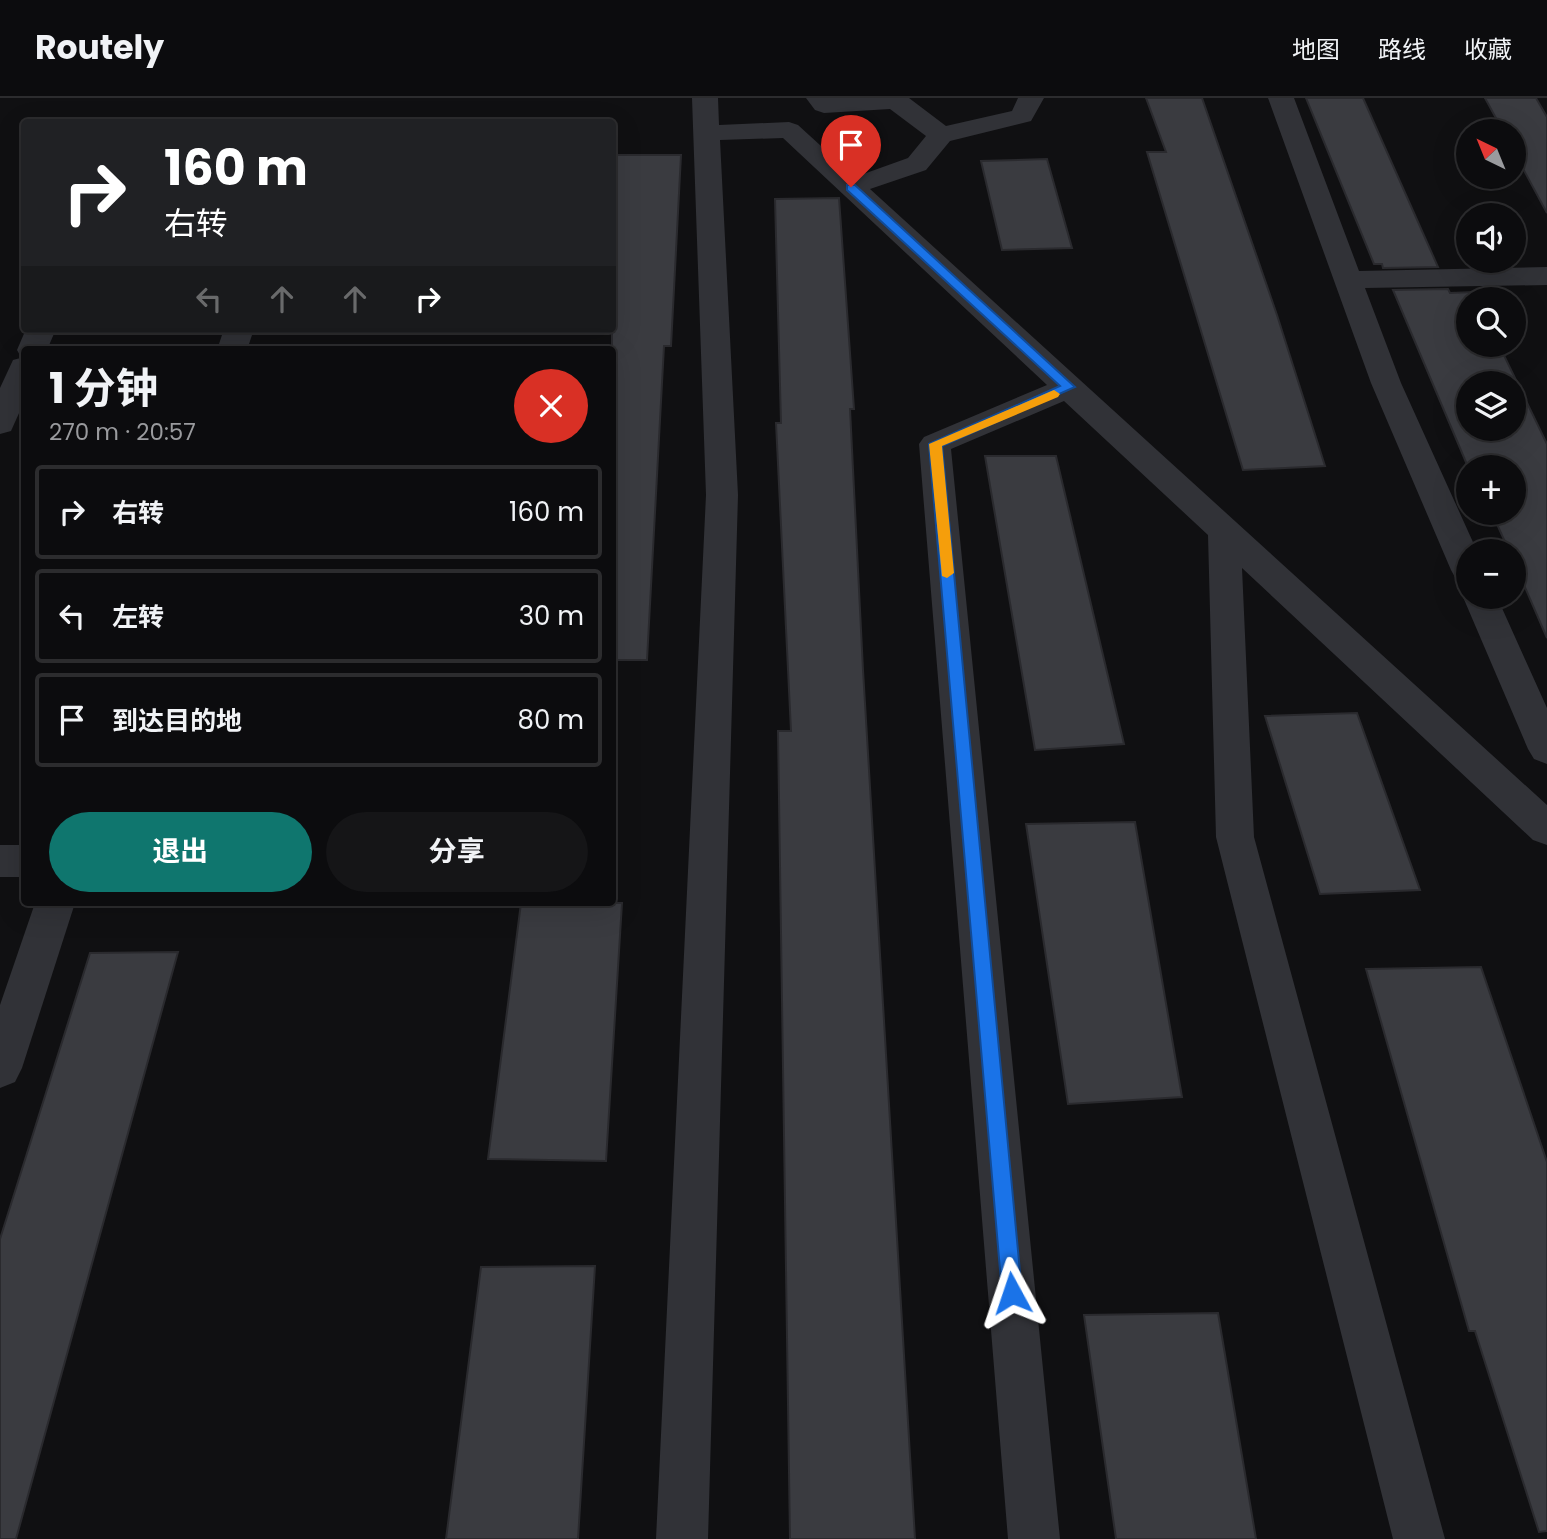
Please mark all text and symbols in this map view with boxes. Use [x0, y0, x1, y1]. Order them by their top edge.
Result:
text: Routely [35, 24, 164, 71]
text: 地图 [1292, 33, 1340, 66]
text: 路线 [1378, 33, 1426, 66]
text: 收藏 [1464, 33, 1512, 66]
pin [821, 115, 881, 187]
north arrow [1456, 119, 1526, 189]
map controls [1456, 119, 1526, 609]
icon: arrive [832, 126, 870, 164]
text: 160 m [164, 134, 308, 202]
icon: right [49, 147, 140, 238]
text: 右转 [164, 201, 228, 246]
button: sound [1456, 203, 1526, 273]
icon: left [190, 280, 228, 318]
icon: ahead [263, 280, 301, 318]
icon: ahead [336, 280, 374, 318]
icon: right [409, 280, 447, 318]
button: search [1456, 287, 1526, 357]
text: 1 分钟 [49, 359, 158, 418]
button: close [514, 369, 588, 443]
button: layers [1456, 371, 1526, 441]
text: 270 m · 20:57 [49, 416, 196, 448]
button: + [1456, 455, 1526, 525]
icon: right [53, 493, 91, 531]
text: 160 m [509, 494, 584, 530]
text: 右转 [112, 495, 164, 531]
button: − [1456, 539, 1526, 609]
icon: left [53, 597, 91, 635]
text: 30 m [519, 598, 584, 634]
text: 左转 [112, 599, 164, 635]
icon: arrive [53, 701, 91, 739]
text: 80 m [518, 702, 584, 738]
text: 到达目的地 [112, 703, 242, 739]
button: 退出 [49, 812, 312, 892]
button: 分享 [326, 812, 588, 892]
position arrow [975, 1256, 1049, 1330]

